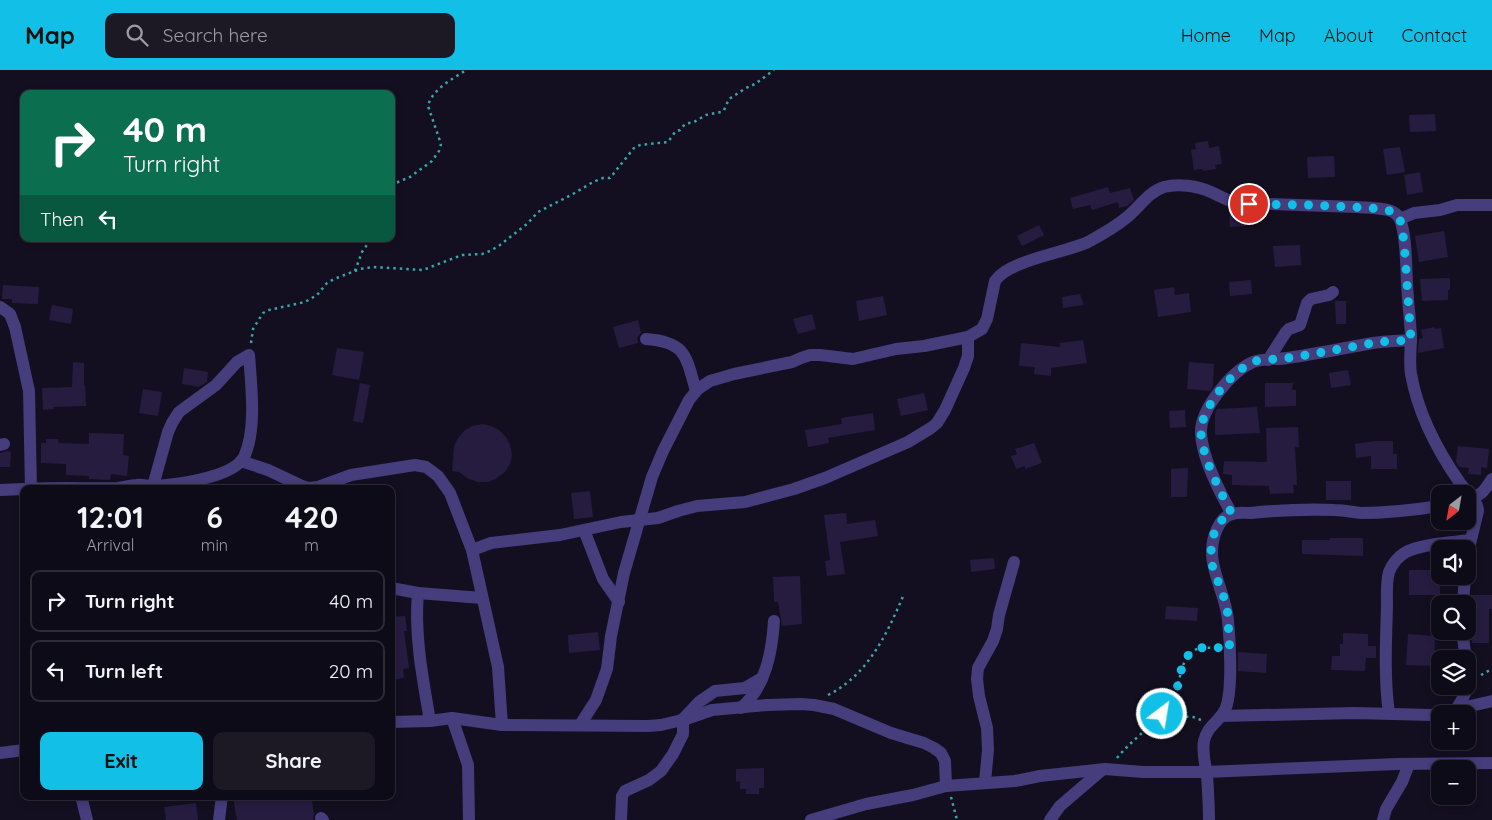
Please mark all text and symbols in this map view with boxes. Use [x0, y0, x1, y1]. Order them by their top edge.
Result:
search box [105, 13, 455, 58]
text: Map [25, 20, 75, 50]
icon: search [123, 21, 151, 49]
text: Search here [163, 23, 268, 47]
text: Home [1181, 24, 1231, 47]
text: Map [1259, 24, 1296, 47]
text: About [1324, 24, 1374, 47]
text: Contact [1402, 24, 1467, 47]
text: 40 m [123, 107, 207, 151]
icon: right [40, 110, 105, 175]
text: Turn right [123, 150, 220, 178]
pin [1228, 183, 1270, 225]
icon: arrive [1235, 190, 1263, 218]
icon: left [94, 205, 122, 233]
text: Then [40, 207, 84, 231]
north arrow [1431, 485, 1476, 530]
map controls [1431, 485, 1476, 805]
text: 12:01 [77, 498, 144, 536]
text: 6 [206, 498, 223, 536]
text: 420 [285, 498, 338, 536]
text: Arrival [86, 535, 134, 555]
text: min [201, 535, 228, 555]
text: m [304, 535, 319, 555]
button: sound [1431, 540, 1476, 585]
icon: right [42, 587, 70, 615]
text: Turn right [85, 589, 174, 613]
text: 40 m [329, 589, 373, 613]
button: search [1431, 595, 1476, 640]
button: layers [1431, 650, 1476, 695]
icon: left [42, 657, 70, 685]
text: Turn left [85, 659, 163, 683]
text: 20 m [329, 659, 373, 683]
position arrow [1135, 687, 1187, 739]
button: + [1431, 705, 1476, 750]
button: Exit [40, 732, 203, 790]
button: Share [213, 732, 375, 790]
button: − [1431, 760, 1476, 805]

